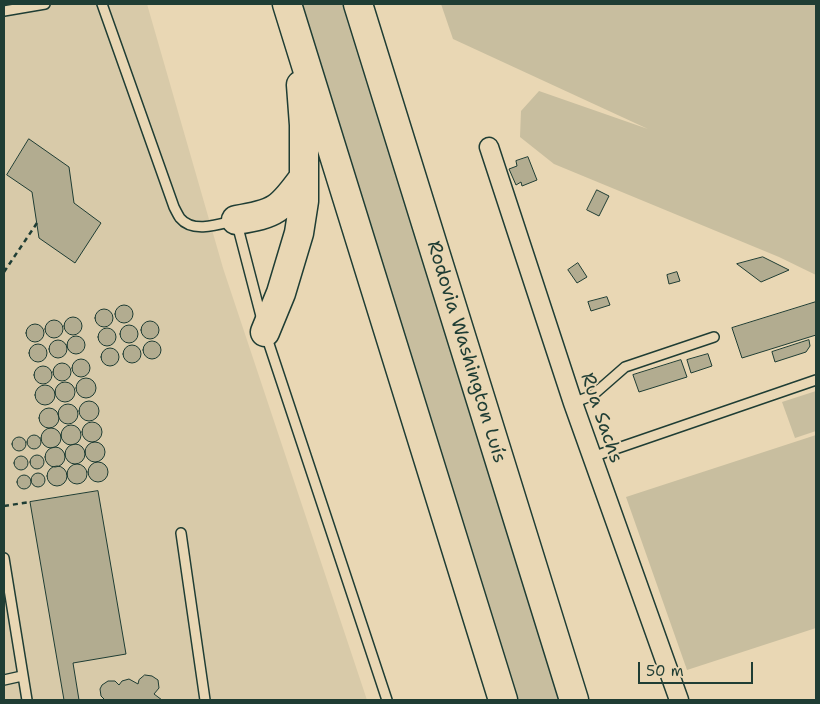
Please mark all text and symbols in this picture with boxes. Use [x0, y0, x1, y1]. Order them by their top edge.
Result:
street label: Rodovia Washington Luís [421, 238, 511, 466]
street label: Rua Sachs [575, 370, 627, 466]
scale bar [640, 652, 755, 684]
text: 50 m [646, 661, 684, 681]

